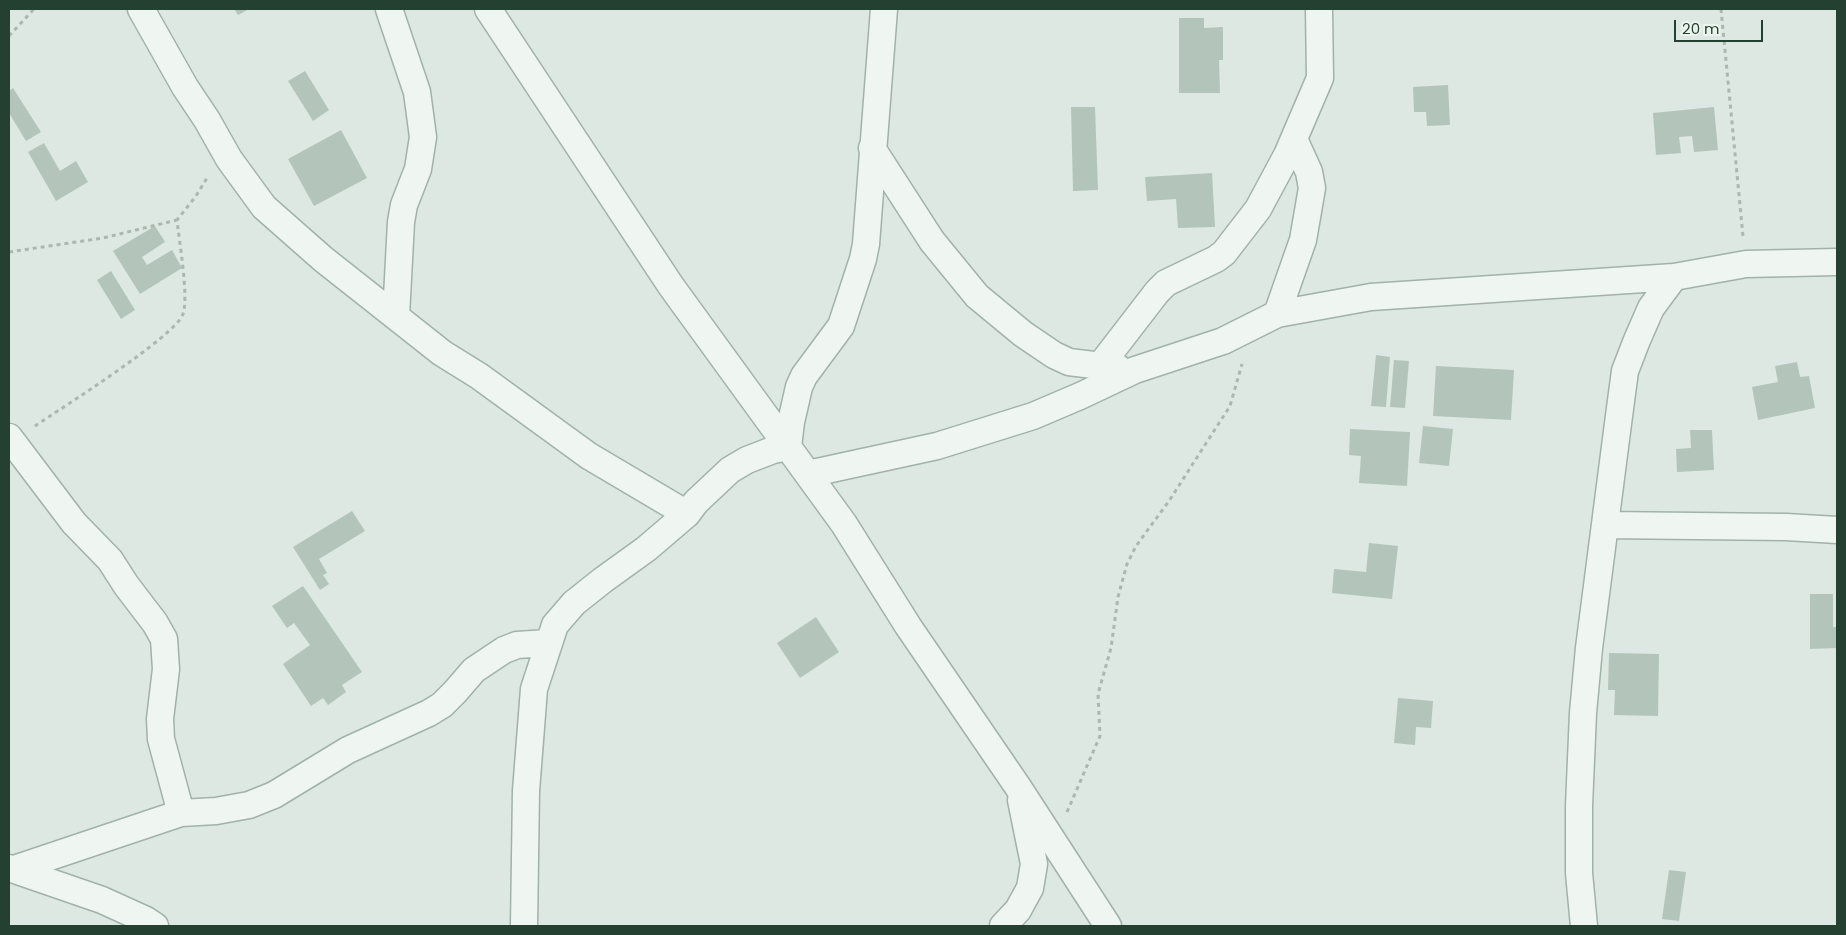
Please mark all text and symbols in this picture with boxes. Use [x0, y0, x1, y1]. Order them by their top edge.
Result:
scale bar [1676, 10, 1765, 42]
text: 20 m [1682, 18, 1720, 39]

